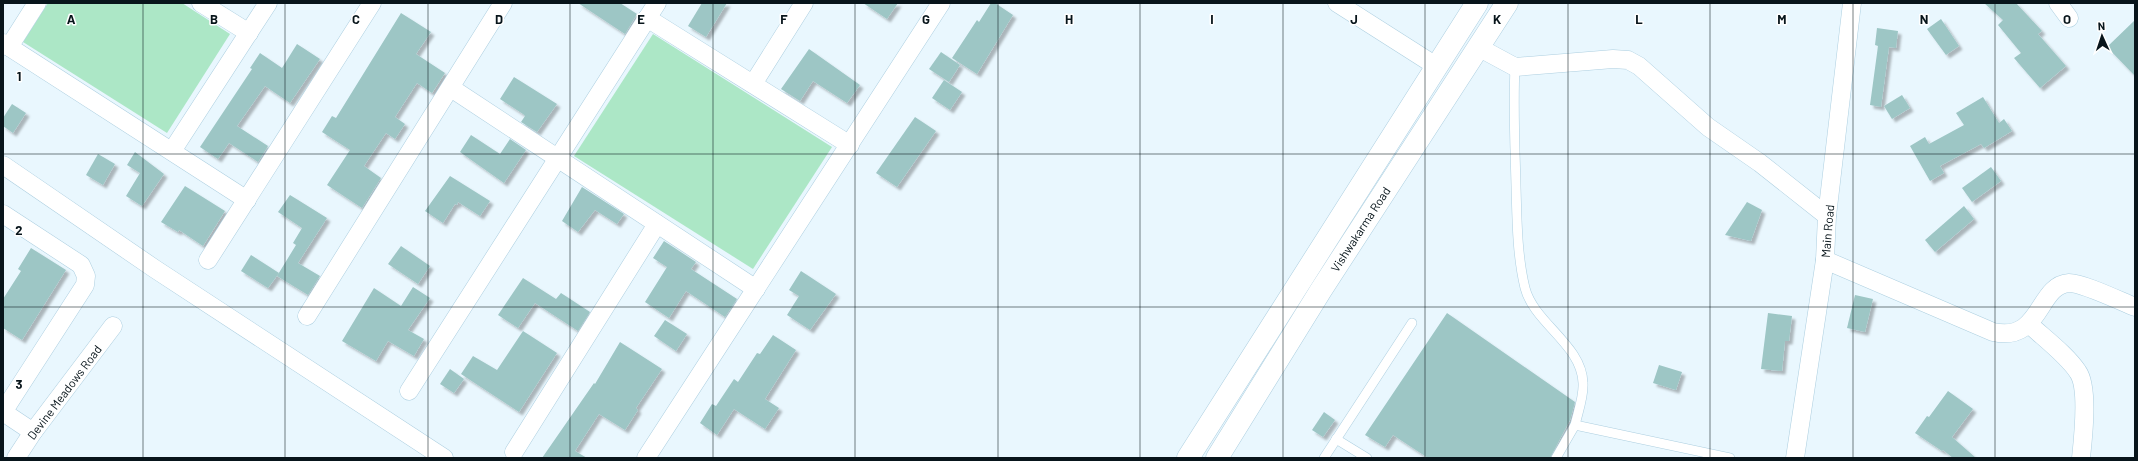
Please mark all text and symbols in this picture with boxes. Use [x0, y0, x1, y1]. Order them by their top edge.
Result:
text: A [67, 11, 76, 27]
text: B [210, 11, 218, 27]
text: C [352, 11, 360, 27]
text: D [495, 11, 503, 27]
text: E [637, 11, 645, 27]
text: F [780, 11, 788, 27]
text: G [922, 11, 930, 27]
text: H [1065, 11, 1073, 27]
text: I [1210, 11, 1214, 27]
text: J [1350, 11, 1358, 27]
text: K [1493, 11, 1501, 27]
text: L [1635, 11, 1643, 27]
text: M [1777, 11, 1787, 27]
text: N [1920, 11, 1928, 27]
text: O [2063, 11, 2071, 27]
north arrow [2082, 16, 2122, 56]
text: N [2097, 19, 2105, 32]
text: 1 [17, 68, 21, 84]
street label: Vishwakarma Road [1327, 184, 1393, 274]
street label: Main Road [1818, 204, 1836, 258]
text: 2 [15, 222, 23, 238]
street label: Devine Meadows Road [24, 342, 104, 442]
text: 3 [15, 376, 23, 392]

